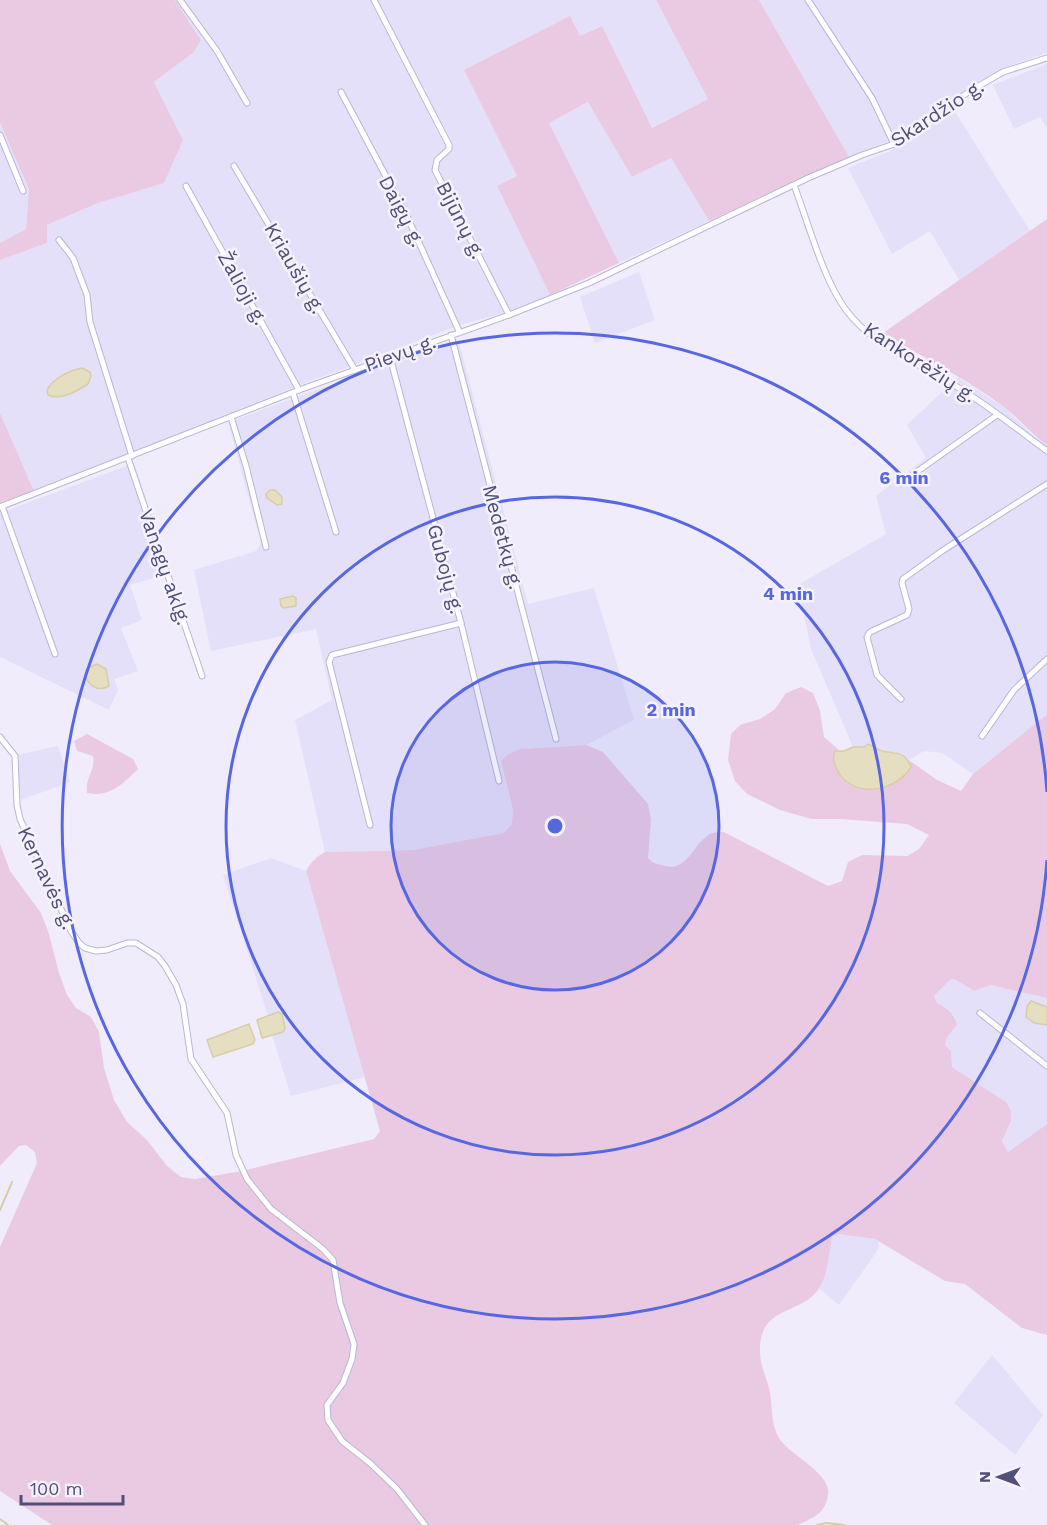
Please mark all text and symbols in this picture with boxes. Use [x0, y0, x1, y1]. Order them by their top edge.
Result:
street label: Skardžio g. [886, 74, 988, 152]
street label: Daigų g. [374, 171, 430, 251]
street label: Bijūnų g. [431, 177, 491, 263]
street label: Kriaušių g. [259, 218, 331, 318]
street label: Žalioji g. [213, 247, 273, 329]
street label: Kankorėžių g. [859, 317, 981, 407]
street label: Pievų g. [361, 329, 439, 377]
text: 6 min [879, 467, 929, 488]
street label: Medetkų g. [478, 482, 528, 592]
street label: Vanagų aklg. [134, 506, 196, 628]
street label: Gubojų g. [423, 522, 469, 616]
text: 4 min [763, 583, 813, 604]
text: 2 min [646, 699, 696, 720]
centre of rings [545, 816, 565, 836]
street label: Kernavės g. [13, 823, 81, 933]
north arrow [969, 1447, 1029, 1507]
scale bar [21, 1468, 123, 1506]
text: N [975, 1471, 994, 1483]
text: 100 m [30, 1478, 83, 1499]

